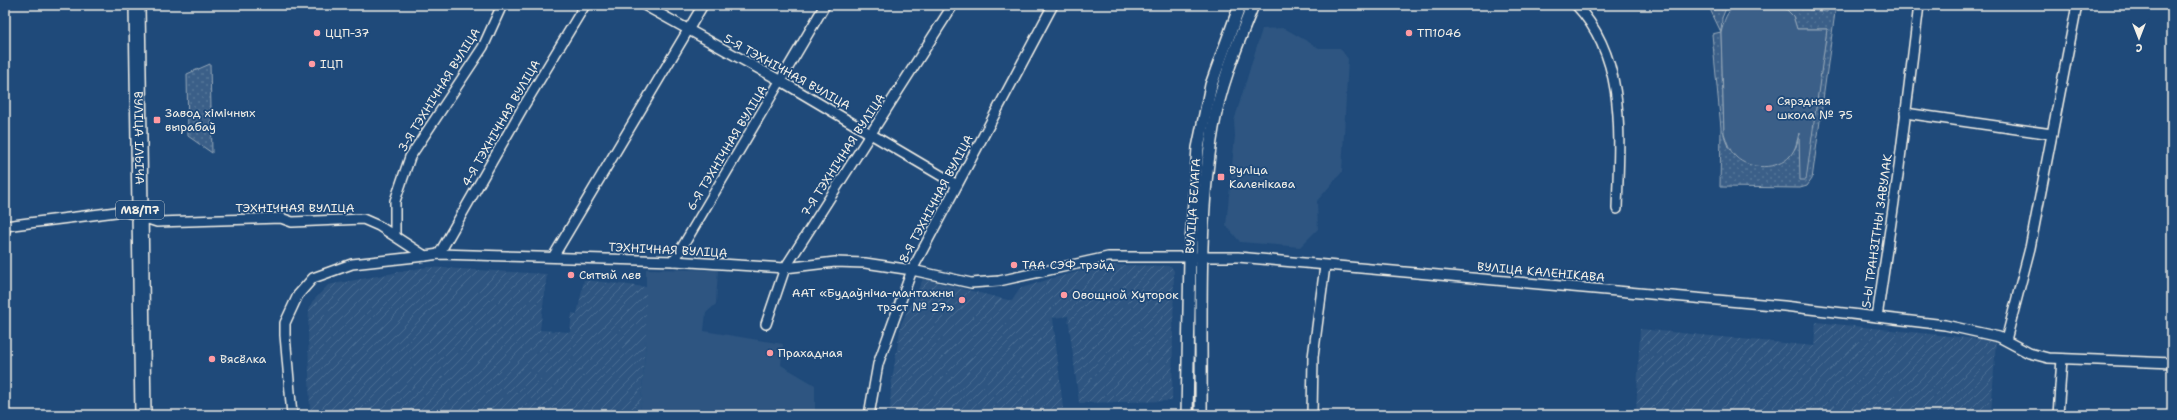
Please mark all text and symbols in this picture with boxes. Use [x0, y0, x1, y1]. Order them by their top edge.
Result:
north arrow [2119, 18, 2159, 58]
place label: ЦЦП-37 [325, 25, 370, 41]
street label: 3-Я ТЭХНІЧНАЯ ВУЛІЦА [394, 25, 484, 155]
place label: ТП1046 [1417, 25, 1462, 41]
marker: ЦЦП-37 [312, 28, 322, 38]
marker: ТП1046 [1404, 28, 1414, 38]
street label: 5-Я ТЭХНІЧНАЯ ВУЛІЦА [721, 30, 853, 114]
text: С [2135, 40, 2142, 55]
place label: ІЦП [320, 56, 343, 72]
street label: 4-Я ТЭХНІЧНАЯ ВУЛІЦА [458, 57, 544, 189]
marker: ІЦП [307, 59, 317, 69]
street label: 6-Я ТЭХНІЧНАЯ ВУЛІЦА [683, 82, 771, 214]
street label: 7-Я ТЭХНІЧНАЯ ВУЛІЦА [797, 90, 889, 219]
street label: ВУЛІЦА ІЛЬІЧА [130, 91, 148, 185]
place label: Сярэдняя школа № 75 [1777, 93, 1853, 123]
marker: Сярэдняя школа № 75 [1764, 103, 1774, 113]
place label: Завод хімічных вырабаў [165, 105, 255, 135]
marker: Завод хімічных вырабаў [152, 115, 162, 125]
street label: 8-Я ТЭХНІЧНАЯ ВУЛІЦА [895, 132, 977, 266]
street label: 5-Ы ТРАНЗІТНЫ ЗАВУЛАК [1858, 153, 1896, 309]
street label: ВУЛІЦА БЕЛАГА [1182, 158, 1204, 254]
place label: Вуліца Каленікава [1229, 162, 1296, 192]
marker: Вуліца Каленікава [1216, 172, 1226, 182]
street label: ТЭХНІЧНАЯ ВУЛІЦА [235, 200, 355, 216]
road number: М8/П7 [116, 201, 164, 219]
street label: ТЭХНІЧНАЯ ВУЛІЦА [608, 239, 728, 261]
place label: ТАА СЭФ трэйд [1022, 257, 1115, 273]
street label: ВУЛІЦА КАЛЕНІКАВА [1476, 258, 1606, 286]
marker: ТАА СЭФ трэйд [1009, 260, 1019, 270]
place label: Сытый лев [579, 267, 641, 283]
marker: Сытый лев [566, 270, 576, 280]
place label: ААТ «Будаўніча-мантажны трэст № 27» [792, 285, 954, 315]
place label: Овощной Хуторок [1072, 287, 1179, 303]
marker: Овощной Хуторок [1059, 290, 1069, 300]
marker: ААТ «Будаўніча-мантажны трэст № 27» [957, 295, 967, 305]
place label: Прахадная [778, 345, 843, 361]
marker: Прахадная [765, 348, 775, 358]
place label: Вясёлка [220, 351, 267, 367]
marker: Вясёлка [207, 354, 217, 364]

